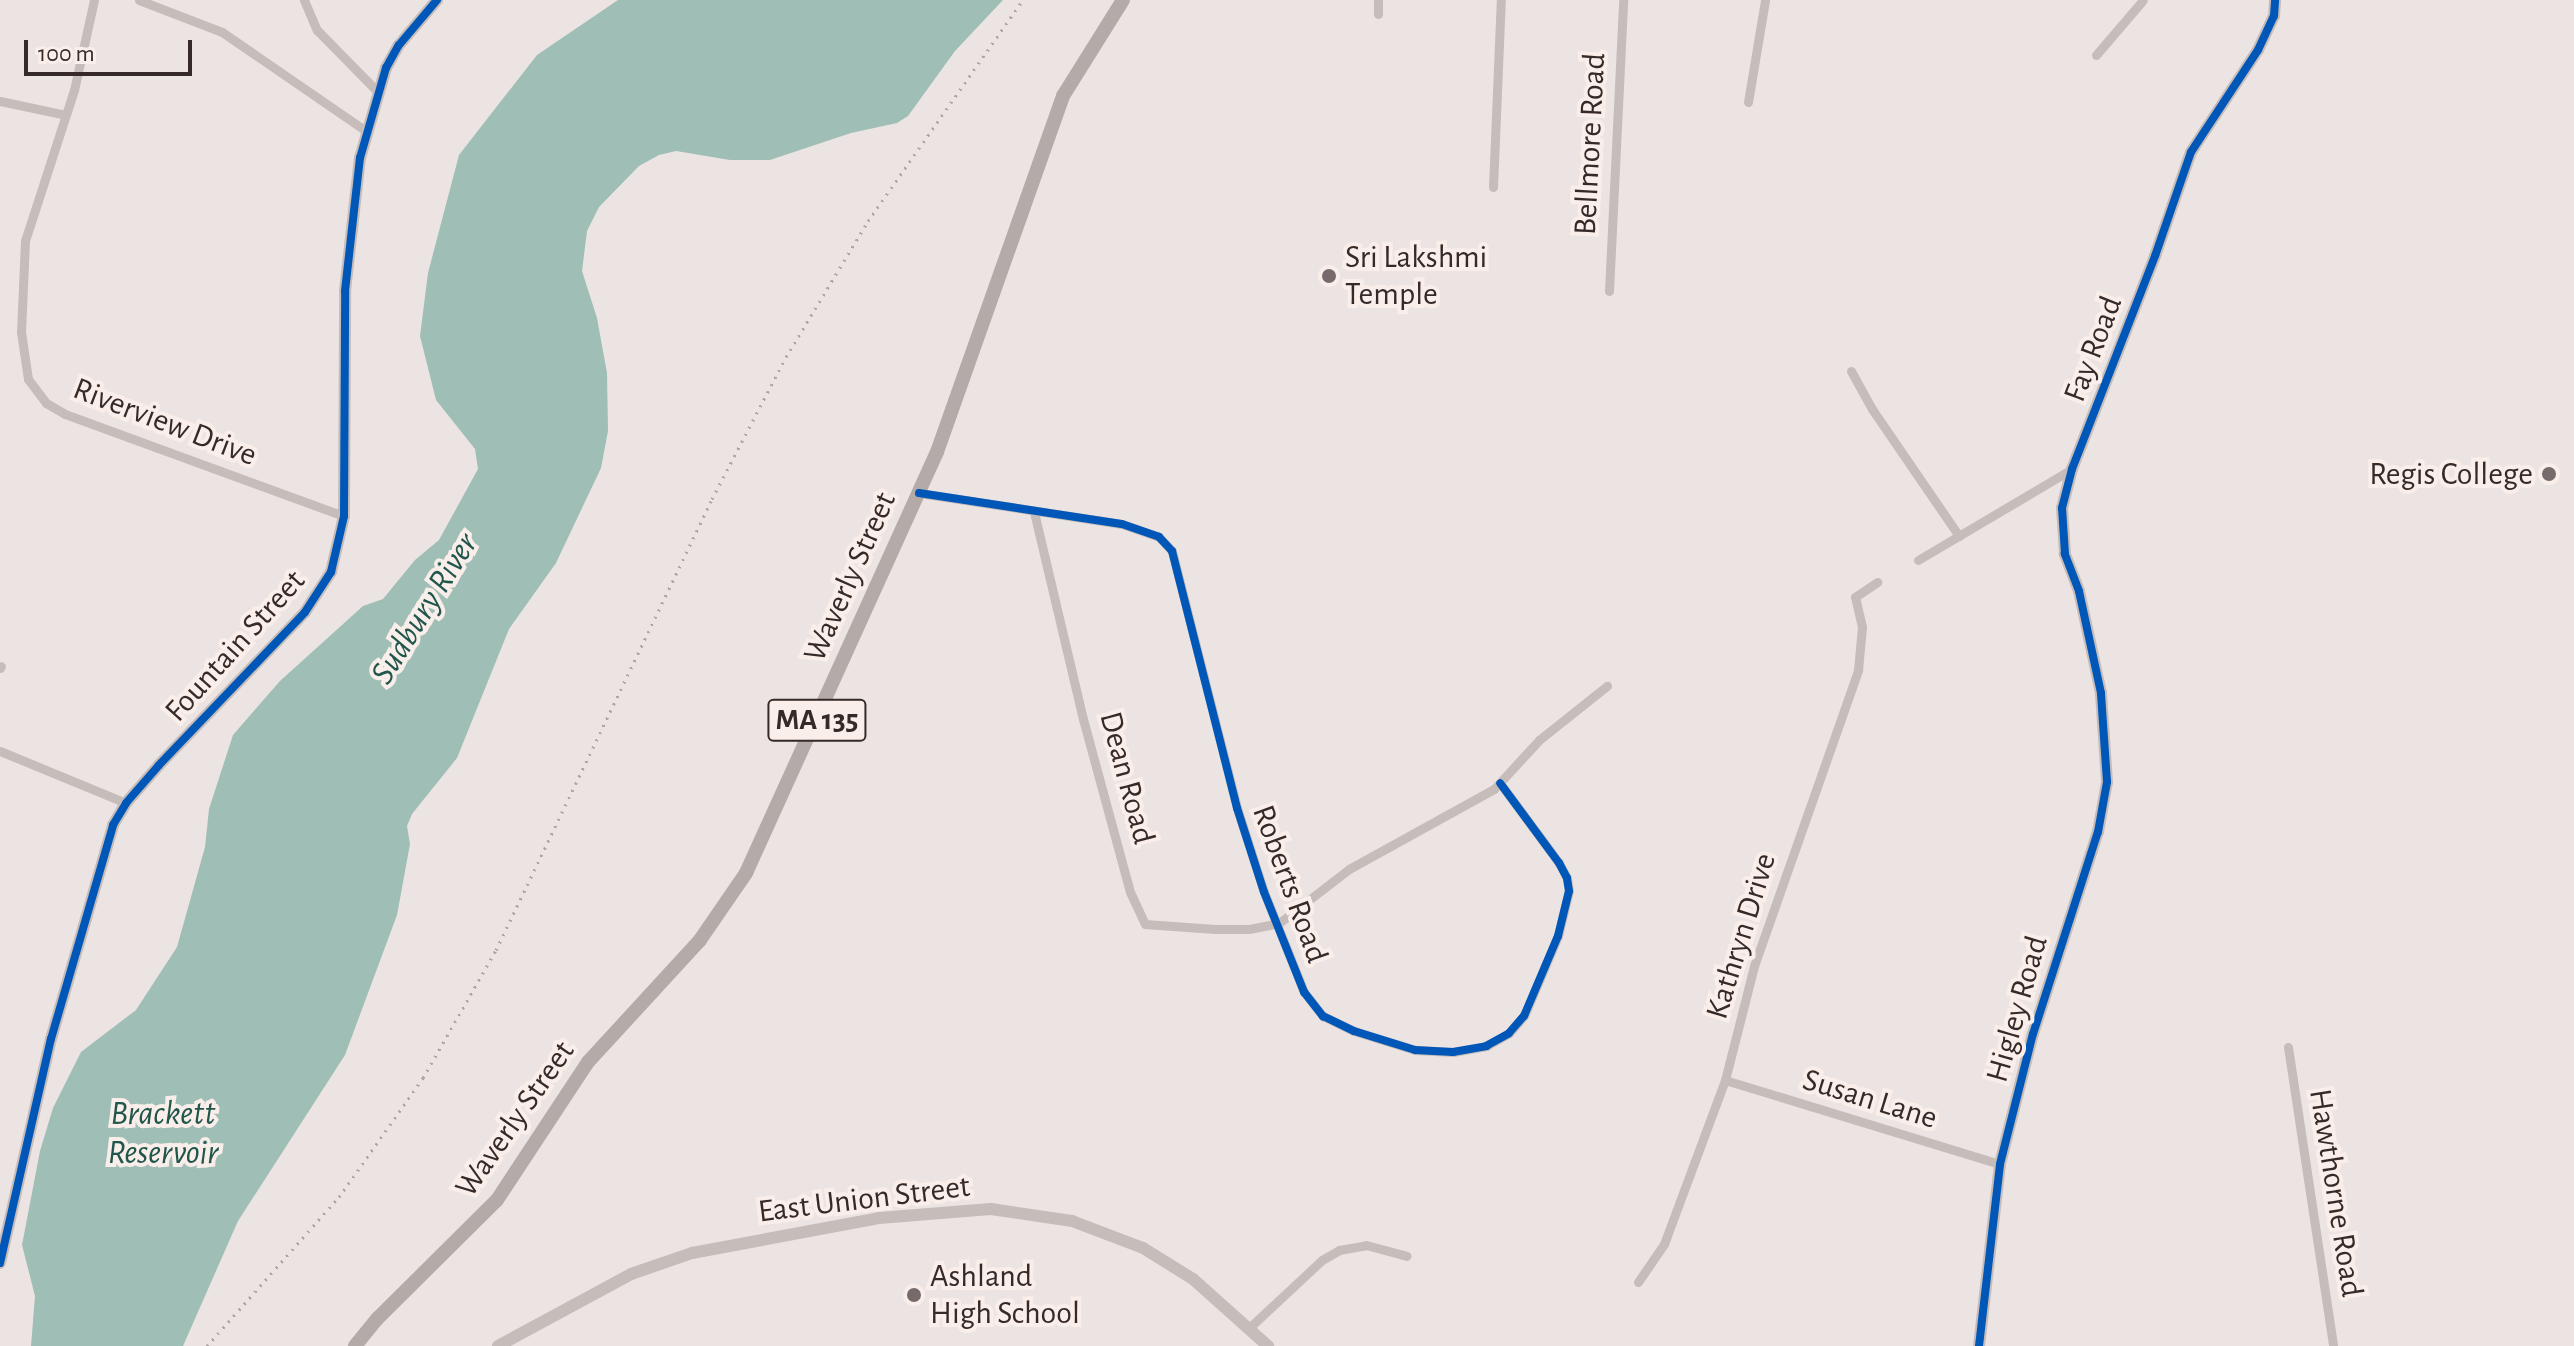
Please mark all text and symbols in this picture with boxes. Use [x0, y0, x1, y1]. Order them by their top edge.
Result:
scale bar [28, 24, 196, 74]
text: 100 m [38, 42, 95, 66]
street label: Bellmore Road [1566, 52, 1614, 236]
place label: Sri Lakshmi Temple [1345, 239, 1487, 314]
marker: Sri Lakshmi Temple [1320, 267, 1338, 285]
street label: Fay Road [2055, 291, 2131, 407]
street label: Riverview Drive [68, 369, 262, 475]
place label: Regis College [2369, 455, 2533, 493]
marker: Regis College [2540, 465, 2558, 483]
street label: Waverly Street [796, 486, 904, 668]
water label: Sudbury River [363, 526, 487, 692]
street label: Fountain Street [157, 562, 313, 730]
road number: MA 135 [767, 694, 867, 746]
street label: Dean Road [1091, 708, 1163, 848]
street label: Roberts Road [1244, 800, 1336, 968]
street label: Kathryn Drive [1698, 849, 1784, 1023]
street label: Higley Road [1978, 931, 2056, 1087]
street label: Waverly Street [447, 1034, 583, 1204]
street label: Susan Lane [1798, 1060, 1942, 1138]
street label: Hawthorne Road [2301, 1086, 2371, 1300]
water label: Brackett Reservoir [108, 1094, 218, 1174]
street label: East Union Street [756, 1167, 972, 1231]
place label: Ashland High School [930, 1258, 1080, 1333]
marker: Ashland High School [905, 1286, 923, 1304]

